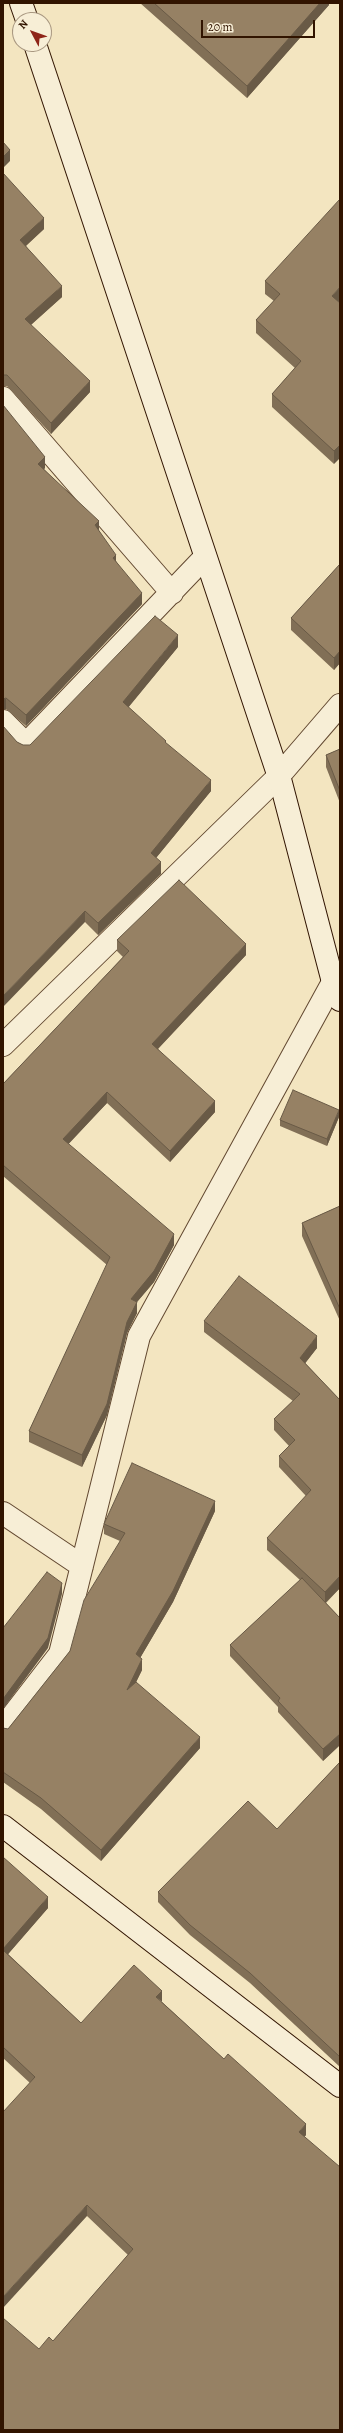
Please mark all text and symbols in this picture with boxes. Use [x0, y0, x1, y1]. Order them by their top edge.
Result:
north arrow [12, 12, 52, 52]
scale bar [203, 12, 317, 38]
text: N [15, 17, 32, 32]
text: 20 m [208, 19, 232, 35]

